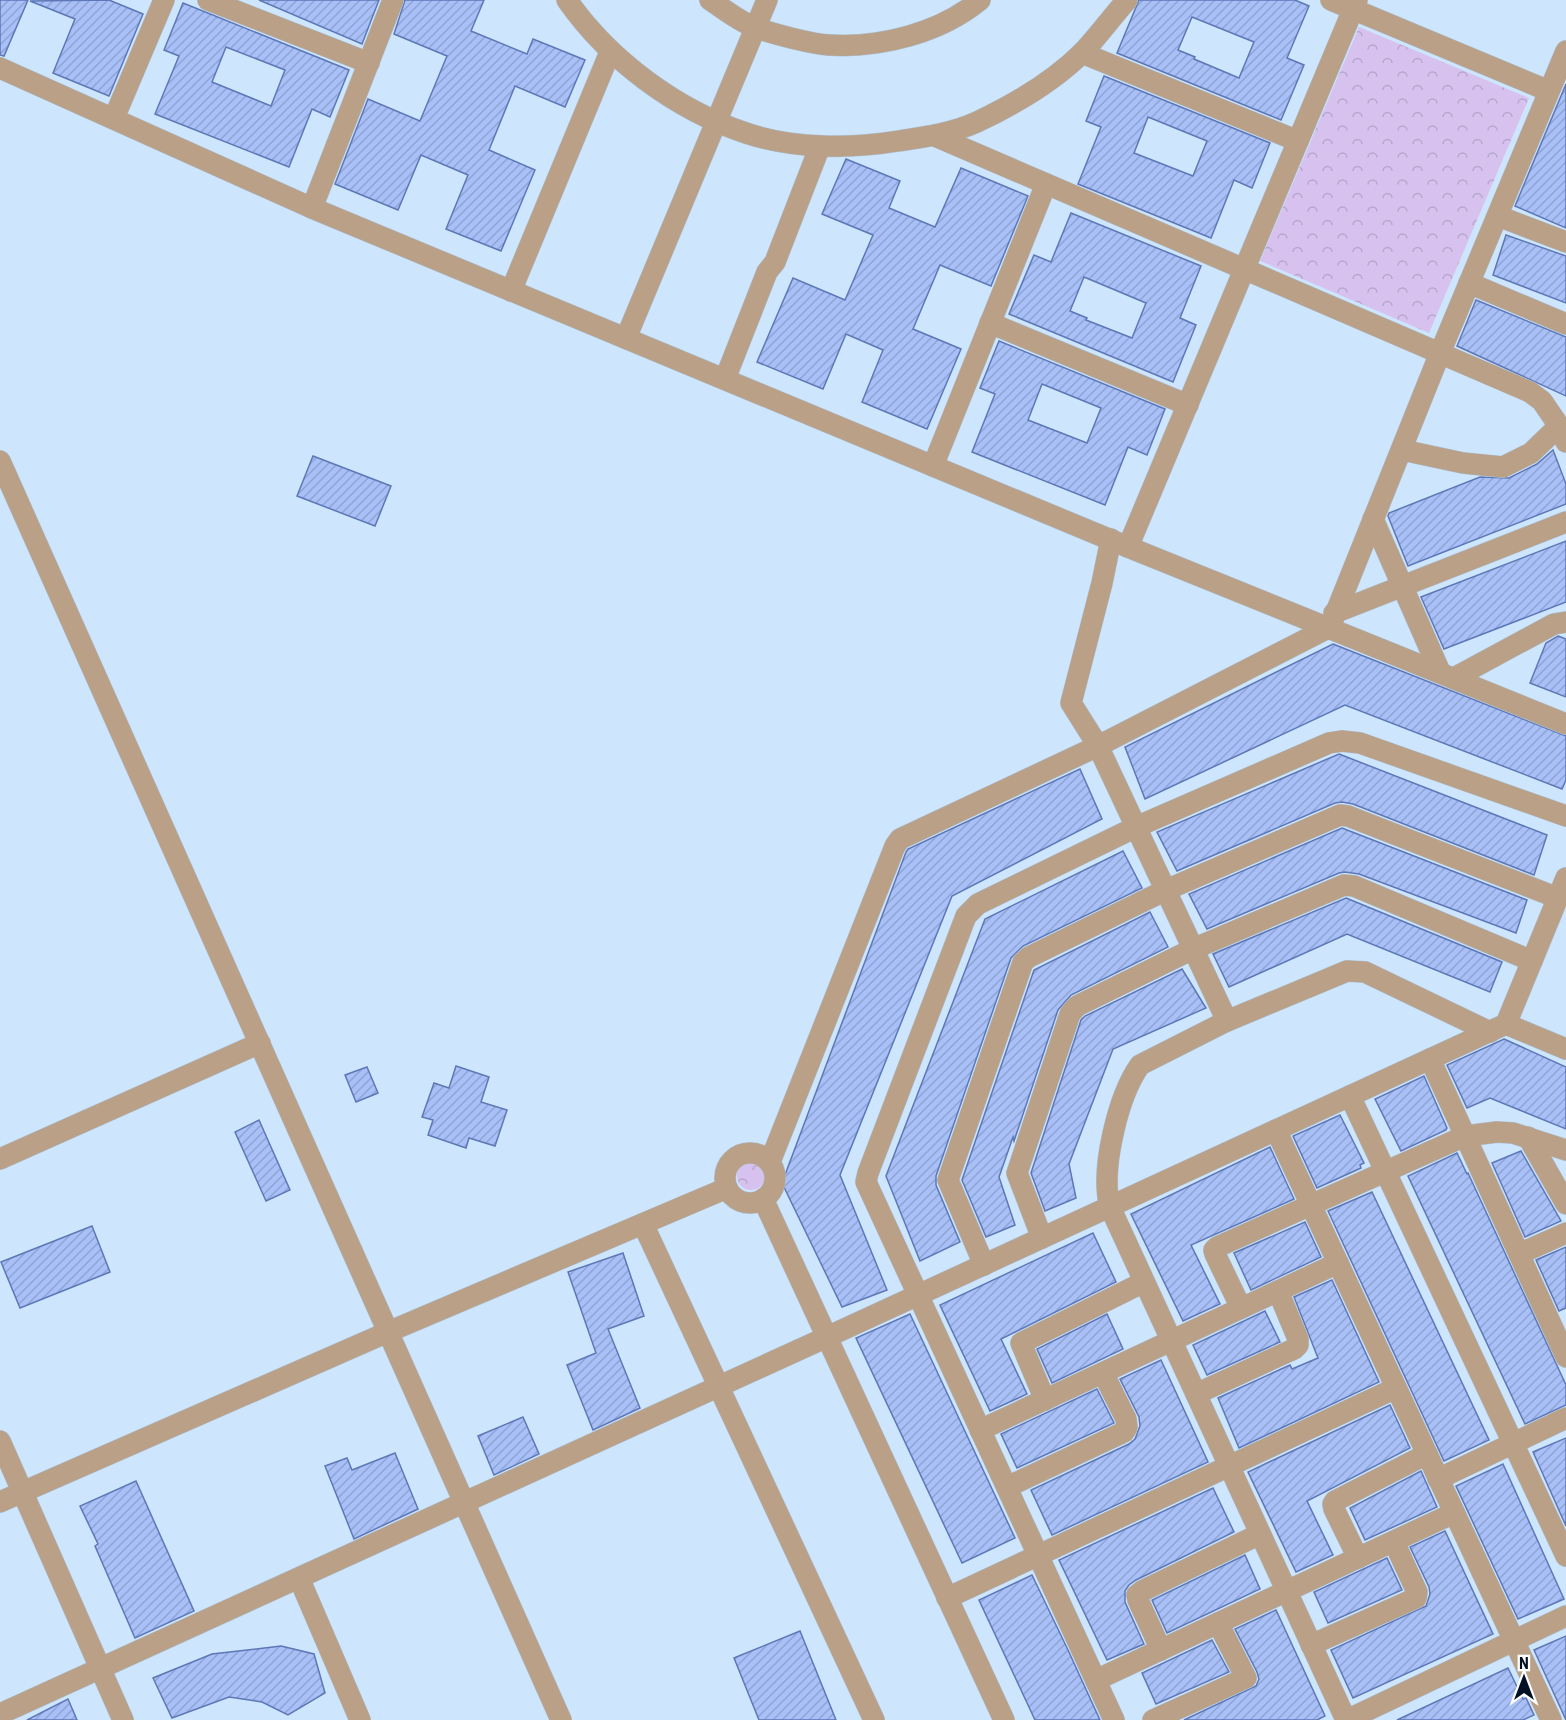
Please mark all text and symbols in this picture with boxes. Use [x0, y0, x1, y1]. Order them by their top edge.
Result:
north arrow [1494, 1648, 1554, 1708]
text: N [1519, 1654, 1529, 1673]

